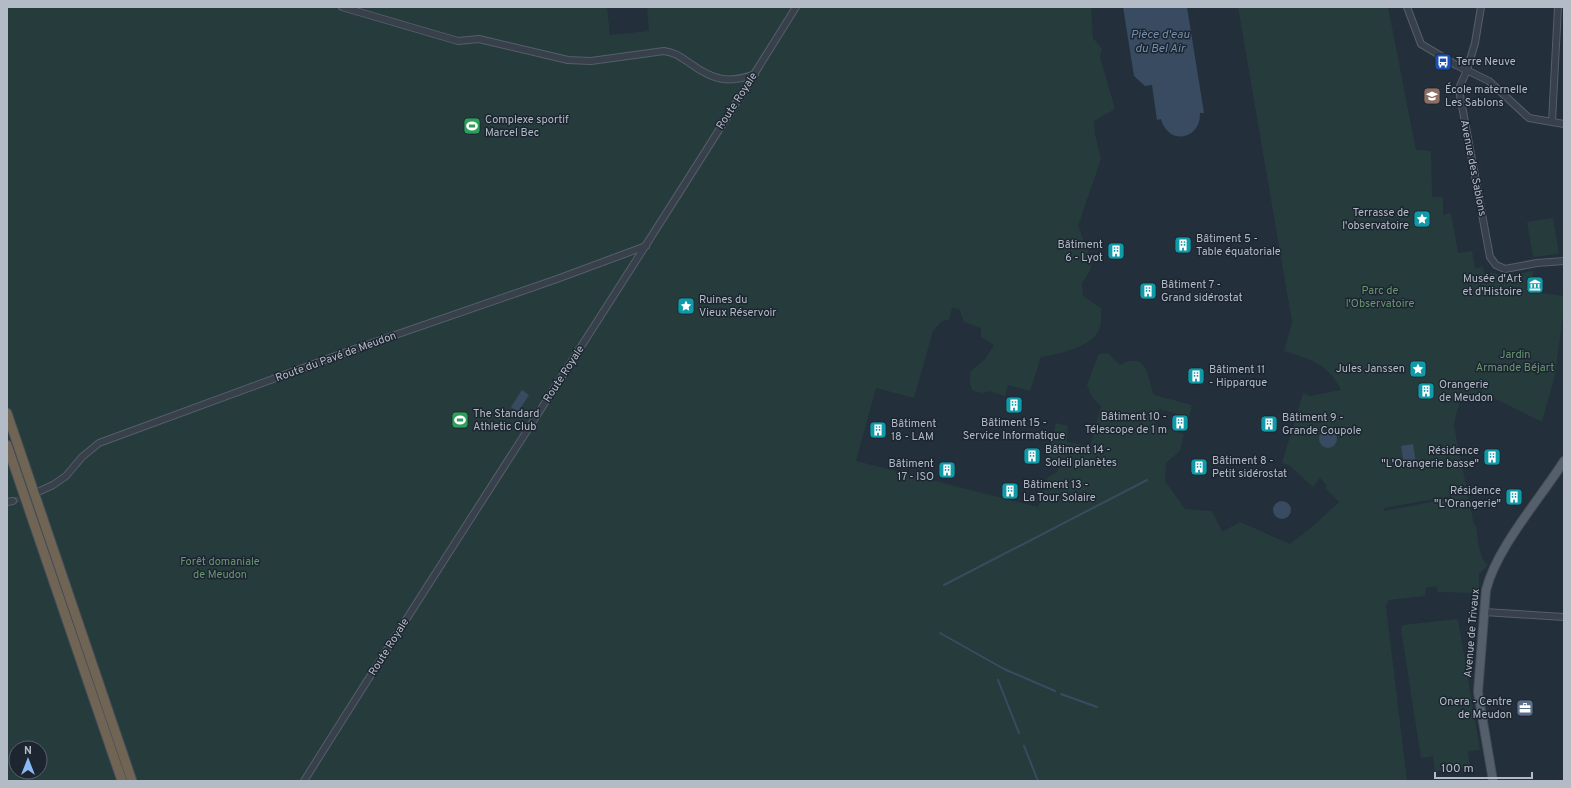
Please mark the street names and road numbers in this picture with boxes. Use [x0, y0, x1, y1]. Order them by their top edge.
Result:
street label: Route Royale [713, 70, 761, 132]
street label: Avenue des Sablons [1457, 119, 1489, 217]
street label: Route du Pavé de Meudon [274, 329, 398, 385]
street label: Route Royale [540, 343, 588, 405]
street label: Avenue de Trivaux [1461, 588, 1483, 678]
street label: Route Royale [366, 616, 412, 678]

